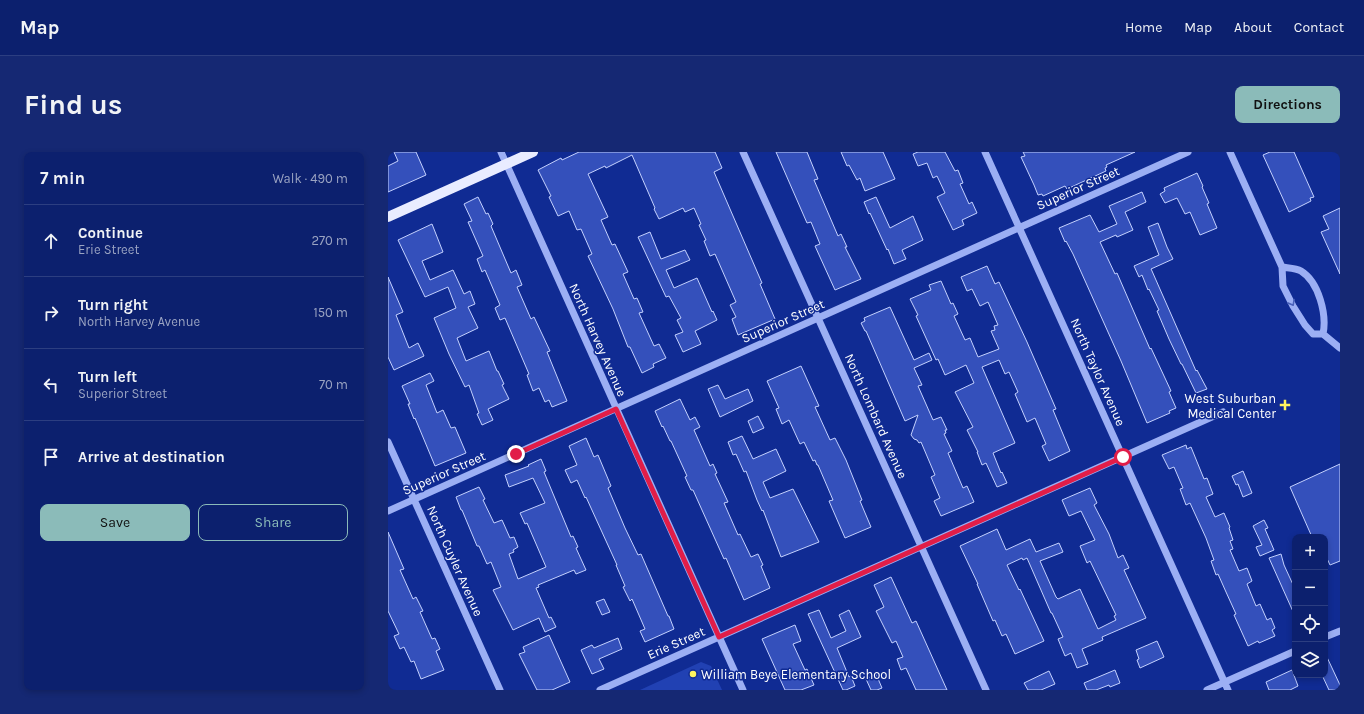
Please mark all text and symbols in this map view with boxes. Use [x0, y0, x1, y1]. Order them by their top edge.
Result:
text: Map [20, 17, 59, 39]
text: Home [1125, 19, 1162, 36]
text: Map [1184, 19, 1212, 36]
text: About [1234, 19, 1272, 36]
text: Contact [1294, 19, 1344, 36]
button: Directions [1235, 86, 1340, 123]
text: Find us [24, 88, 123, 121]
street label: Superior Street [1034, 163, 1122, 213]
text: 7 min [40, 168, 85, 188]
text: Walk · 490 m [272, 171, 348, 186]
text: Continue [78, 224, 143, 242]
icon: ahead [40, 230, 62, 252]
text: 270 m [311, 233, 348, 248]
text: Erie Street [78, 242, 139, 257]
street label: North Harvey Avenue [566, 281, 630, 399]
text: Turn right [78, 296, 148, 314]
street label: Superior Street [739, 296, 827, 346]
one-way arrow [1287, 299, 1294, 306]
icon: right [40, 302, 62, 324]
text: 150 m [313, 305, 348, 320]
text: North Harvey Avenue [78, 314, 200, 329]
street label: North Taylor Avenue [1067, 316, 1129, 429]
street label: North Lombard Avenue [842, 351, 910, 481]
text: Turn left [78, 368, 137, 386]
icon: left [40, 374, 62, 396]
text: 70 m [319, 377, 348, 392]
text: Superior Street [78, 386, 167, 401]
place label: West Suburban Medical Center [1185, 391, 1276, 421]
marker: West Suburban Medical Center [1279, 399, 1291, 411]
route end [507, 445, 525, 463]
icon: arrive [40, 446, 62, 468]
text: Arrive at destination [78, 448, 225, 466]
street label: Superior Street [400, 448, 488, 498]
route start [1114, 448, 1132, 466]
street label: North Cuyler Avenue [424, 503, 486, 619]
button: Save [40, 504, 190, 541]
button: Share [198, 504, 348, 541]
map controls [1292, 534, 1328, 678]
button: + [1292, 534, 1328, 570]
button: − [1292, 570, 1328, 606]
button: locate [1292, 606, 1328, 642]
street label: Erie Street [645, 624, 707, 662]
button: layers [1292, 642, 1328, 678]
place label: William Beye Elementary School [701, 667, 891, 682]
marker: William Beye Elementary School [688, 669, 698, 679]

